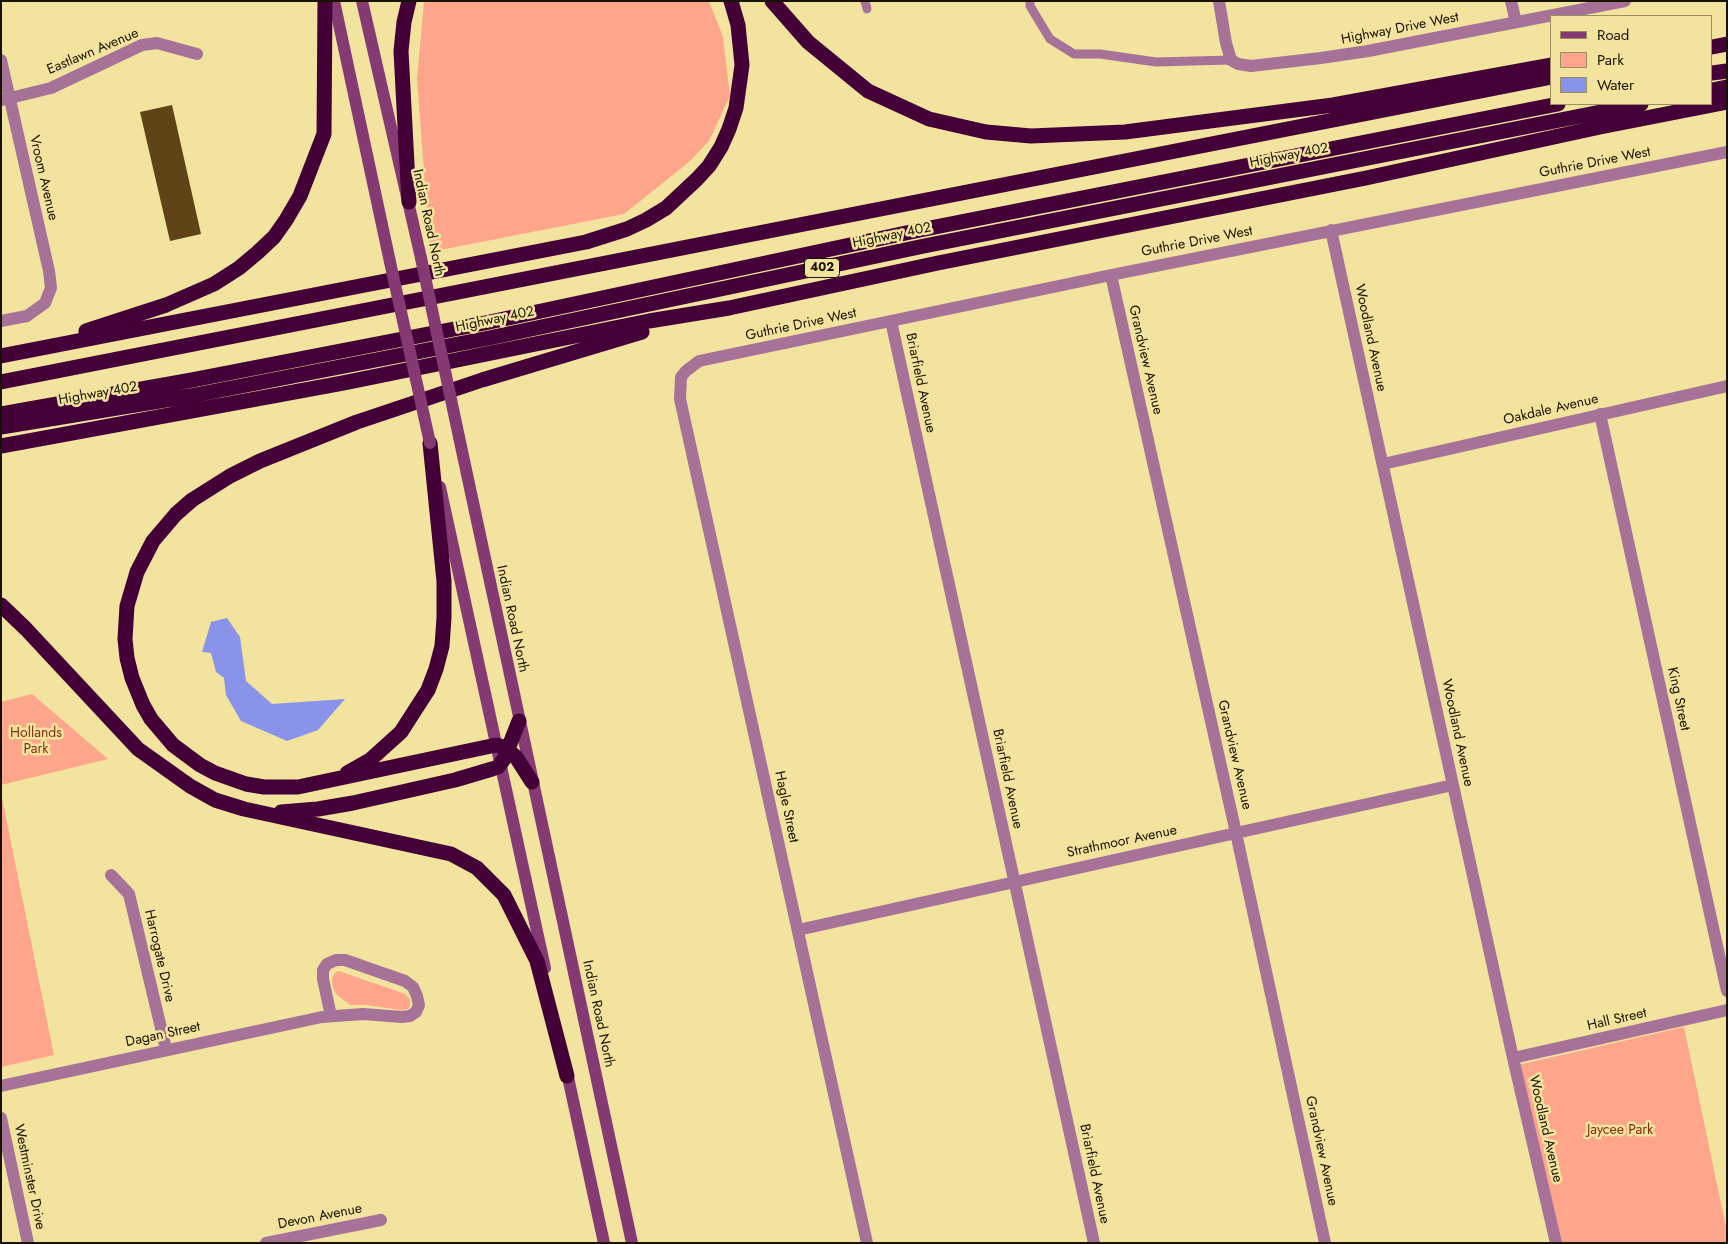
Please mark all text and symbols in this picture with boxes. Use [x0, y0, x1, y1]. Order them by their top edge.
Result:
street label: Highway Drive West [1340, 9, 1460, 49]
legend [1550, 15, 1713, 105]
text: Road [1597, 24, 1629, 46]
street label: Eastlawn Avenue [45, 25, 141, 79]
text: Park [1597, 49, 1624, 71]
text: Water [1597, 74, 1634, 96]
street label: Vroom Avenue [25, 134, 61, 222]
street label: Highway 402 [1248, 140, 1330, 172]
street label: Guthrie Drive West [1538, 144, 1652, 182]
street label: Indian Road North [408, 168, 448, 278]
street label: Highway 402 [851, 219, 933, 253]
street label: Guthrie Drive West [1140, 223, 1254, 261]
road number: 402 [804, 258, 840, 278]
street label: Woodland Avenue [1350, 283, 1390, 393]
street label: Highway 402 [454, 303, 536, 337]
street label: Grandview Avenue [1124, 304, 1166, 416]
street label: Guthrie Drive West [744, 305, 858, 345]
street label: Briarfield Avenue [901, 332, 939, 434]
street label: Highway 402 [57, 379, 139, 409]
street label: Oakdale Avenue [1502, 391, 1600, 429]
street label: Indian Road North [492, 564, 532, 674]
street label: King Street [1663, 666, 1693, 732]
street label: Woodland Avenue [1437, 678, 1477, 788]
street label: Grandview Avenue [1213, 699, 1255, 811]
park label: Hollands Park [10, 726, 62, 759]
street label: Briarfield Avenue [988, 728, 1026, 830]
street label: Hagle Street [770, 770, 802, 844]
street label: Strathmoor Avenue [1065, 822, 1179, 862]
street label: Harrogate Drive [140, 908, 178, 1004]
street label: Indian Road North [578, 959, 618, 1069]
street label: Hall Street [1585, 1005, 1649, 1035]
street label: Dagan Street [124, 1019, 202, 1051]
street label: Woodland Avenue [1525, 1074, 1565, 1184]
street label: Grandview Avenue [1301, 1095, 1341, 1207]
street label: Westminster Drive [10, 1123, 48, 1231]
street label: Briarfield Avenue [1075, 1123, 1113, 1225]
park label: Jaycee Park [1587, 1123, 1653, 1139]
street label: Devon Avenue [277, 1201, 363, 1233]

